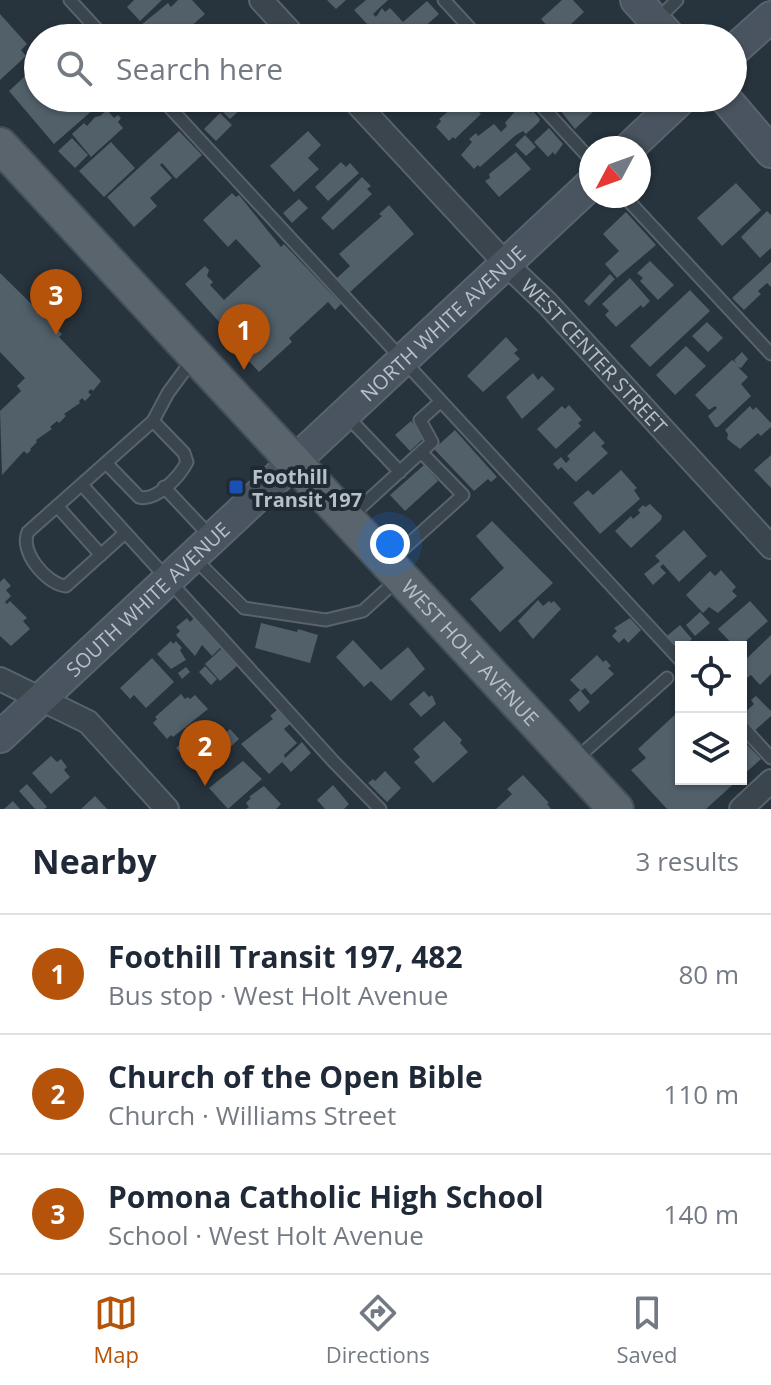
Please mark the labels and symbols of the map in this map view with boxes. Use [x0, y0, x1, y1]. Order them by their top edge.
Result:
north arrow [579, 136, 651, 208]
street label: NORTH WHITE AVENUE [354, 239, 531, 407]
pin: 3 [30, 269, 82, 335]
street label: WEST CENTER STREET [516, 272, 674, 439]
pin: 1 [218, 304, 270, 370]
place label: Foothill Transit 197 [252, 463, 362, 513]
marker: Foothill Transit 197 [227, 478, 245, 496]
street label: SOUTH WHITE AVENUE [60, 516, 235, 682]
your location [370, 524, 410, 564]
street label: WEST HOLT AVENUE [396, 573, 545, 731]
pin: 2 [179, 720, 231, 786]

